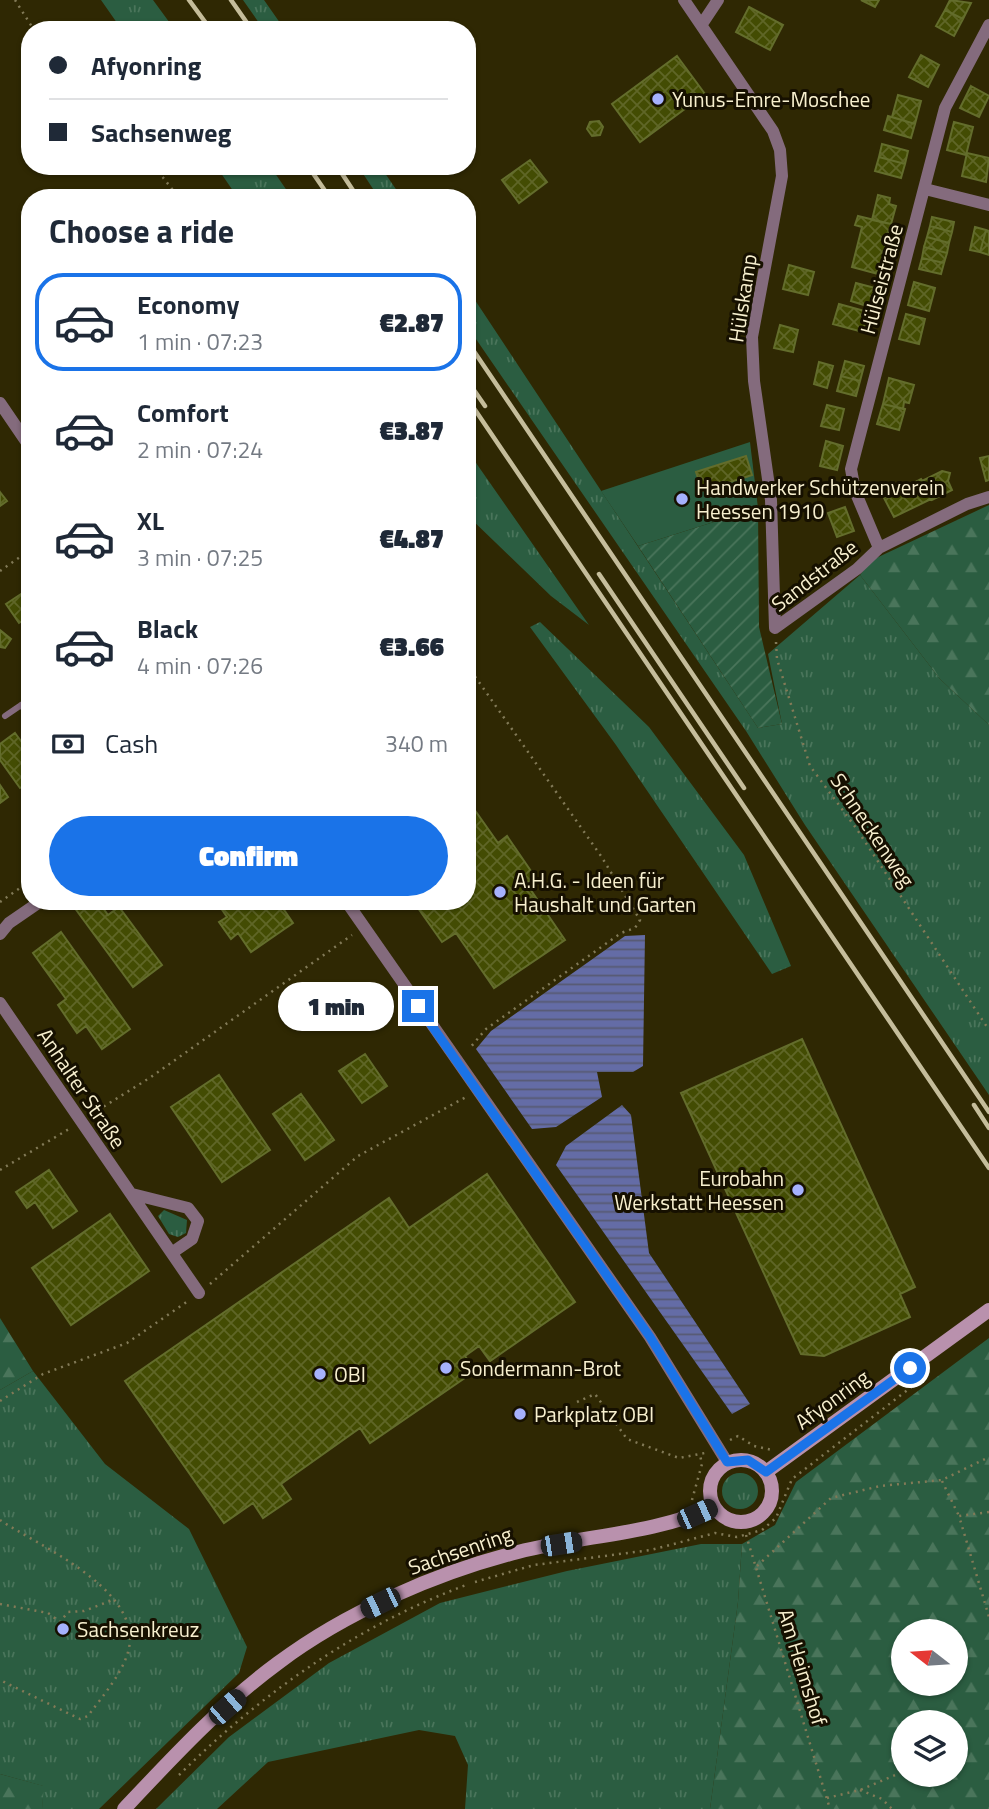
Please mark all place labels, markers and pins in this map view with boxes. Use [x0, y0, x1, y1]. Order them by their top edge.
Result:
place label: Yunus-Emre-Moschee [672, 83, 870, 115]
marker: Yunus-Emre-Moschee [650, 91, 666, 107]
place label: Handwerker Schützenverein Heessen 1910 [696, 471, 945, 527]
marker: Handwerker Schützenverein Heessen 1910 [674, 491, 690, 507]
place label: A.H.G. - Ideen für Haushalt und Garten [514, 864, 696, 920]
marker: A.H.G. - Ideen für Haushalt und Garten [492, 884, 508, 900]
place label: Eurobahn Werkstatt Heessen [614, 1162, 784, 1218]
marker: Eurobahn Werkstatt Heessen [790, 1182, 806, 1198]
place label: Sondermann-Brot [460, 1352, 622, 1384]
place label: OBI [334, 1358, 366, 1390]
marker: Sondermann-Brot [438, 1360, 454, 1376]
marker: OBI [312, 1366, 328, 1382]
place label: Parkplatz OBI [534, 1398, 654, 1430]
marker: Parkplatz OBI [512, 1406, 528, 1422]
place label: Sachsenkreuz [77, 1613, 199, 1645]
marker: Sachsenkreuz [55, 1621, 71, 1637]

